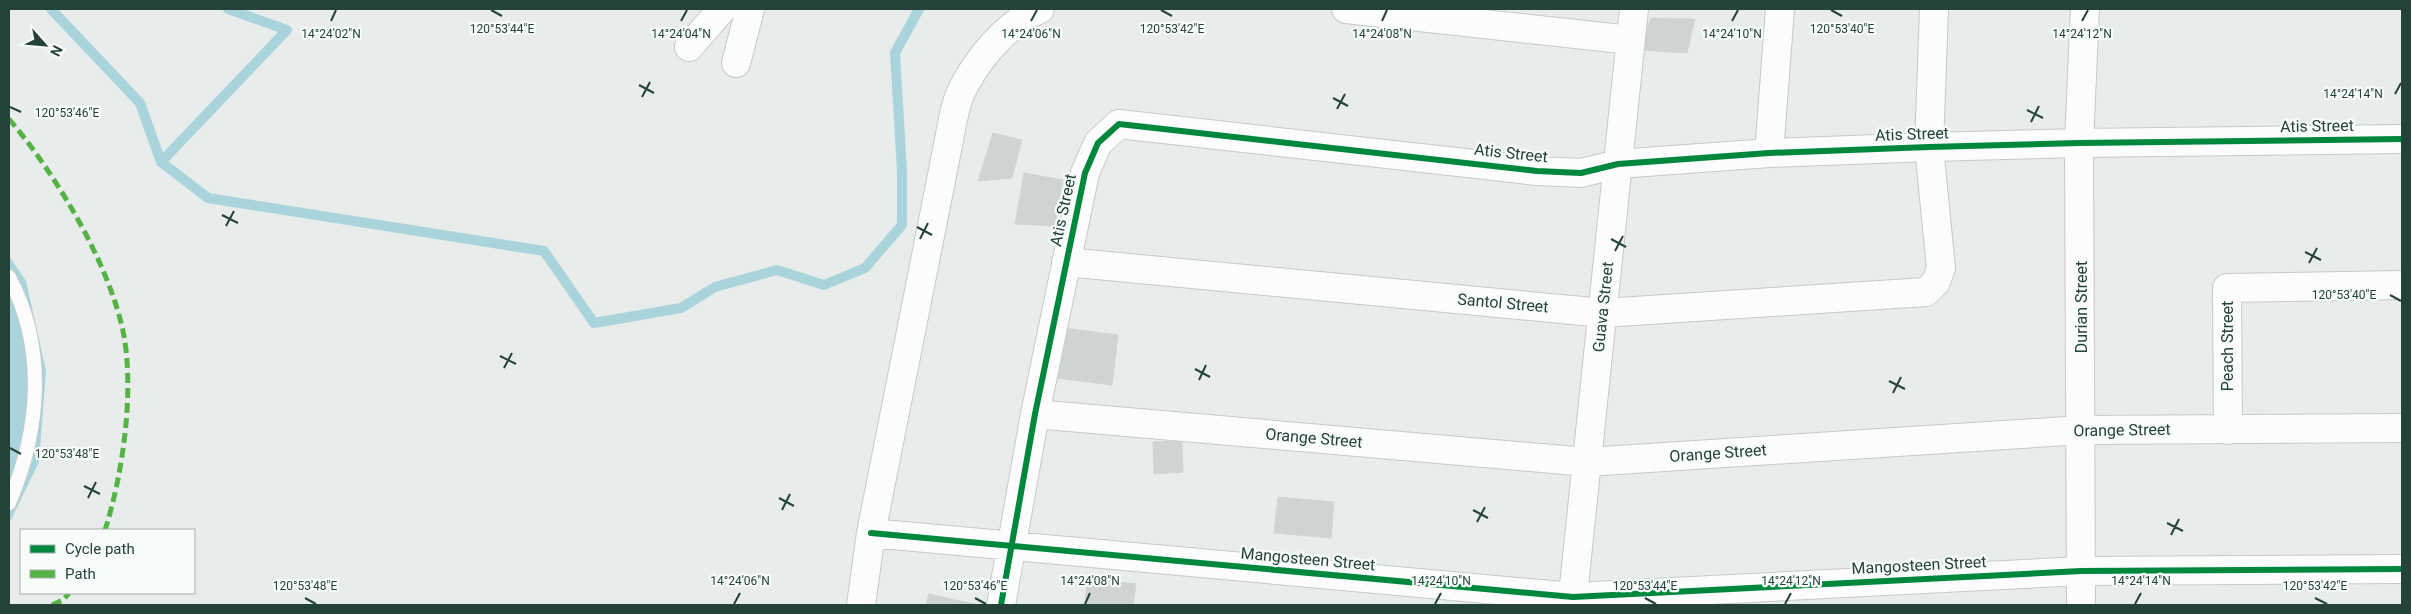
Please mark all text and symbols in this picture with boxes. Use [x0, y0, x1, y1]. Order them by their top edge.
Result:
north arrow [20, 20, 70, 70]
text: 120°53'44"E [470, 22, 534, 36]
text: 120°53'42"E [1140, 22, 1204, 36]
text: 120°53'40"E [1810, 22, 1874, 36]
text: 14°24'02"N [301, 27, 361, 41]
text: 14°24'04"N [651, 27, 711, 41]
text: 14°24'06"N [1001, 27, 1061, 41]
text: 14°24'08"N [1352, 27, 1412, 41]
text: 14°24'10"N [1702, 27, 1762, 41]
text: 14°24'12"N [2052, 27, 2112, 41]
text: N [47, 43, 66, 59]
text: 14°24'14"N [2323, 87, 2383, 101]
text: 120°53'46"E [35, 106, 99, 120]
street label: Atis Street [2280, 116, 2354, 136]
street label: Atis Street [1875, 123, 1949, 145]
street label: Atis Street [1473, 140, 1549, 166]
street label: Atis Street [1046, 172, 1080, 248]
street label: Guava Street [1589, 261, 1617, 353]
street label: Durian Street [2072, 261, 2091, 353]
text: 120°53'40"E [2312, 288, 2376, 302]
street label: Santol Street [1457, 290, 1549, 316]
street label: Peach Street [2218, 301, 2237, 391]
street label: Orange Street [2073, 420, 2171, 440]
street label: Orange Street [1265, 424, 1363, 452]
street label: Orange Street [1669, 440, 1767, 466]
text: 120°53'48"E [35, 447, 99, 461]
legend [20, 529, 195, 594]
text: Cycle path [65, 540, 135, 558]
street label: Mangosteen Street [1240, 544, 1376, 574]
street label: Mangosteen Street [1851, 552, 1987, 578]
text: Path [65, 565, 96, 583]
text: 14°24'06"N [710, 574, 770, 588]
text: 14°24'08"N [1060, 574, 1120, 588]
text: 14°24'10"N [1411, 574, 1471, 588]
text: 14°24'12"N [1761, 574, 1821, 588]
text: 14°24'14"N [2111, 574, 2171, 588]
text: 120°53'48"E [273, 579, 337, 593]
text: 120°53'46"E [943, 579, 1007, 593]
text: 120°53'44"E [1613, 579, 1677, 593]
text: 120°53'42"E [2283, 579, 2347, 593]

